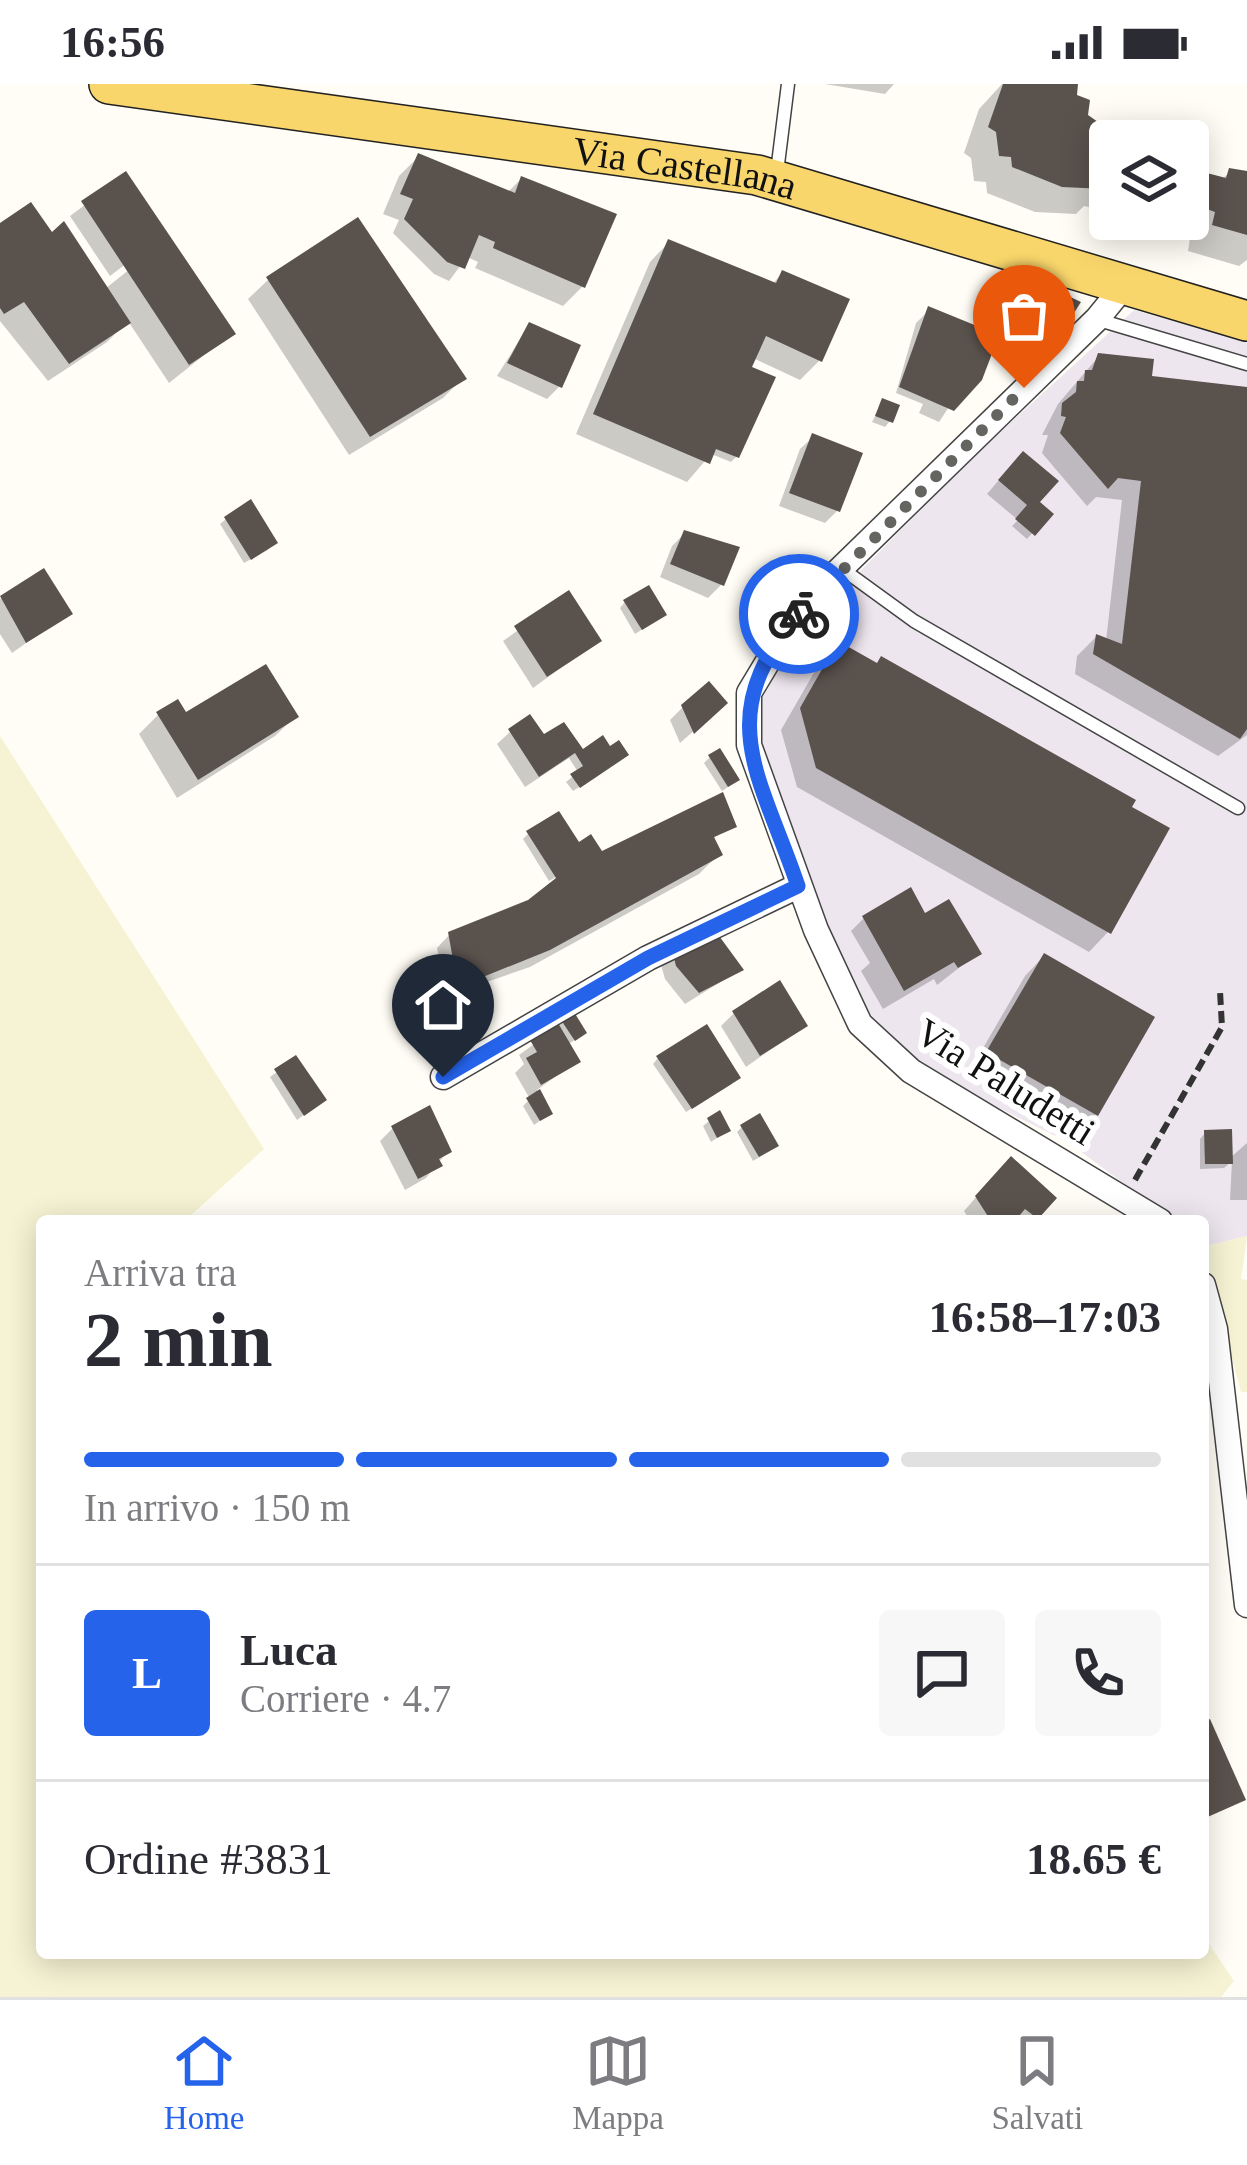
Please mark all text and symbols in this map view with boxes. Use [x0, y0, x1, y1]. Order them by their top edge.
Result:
text: 16:56 [60, 17, 165, 67]
map controls [1089, 120, 1209, 240]
button: layers [1089, 120, 1209, 240]
street label: Via Castellana [570, 128, 802, 208]
pin [973, 265, 1075, 388]
icon: bag [991, 283, 1057, 349]
courier [739, 554, 859, 674]
icon: bike [766, 581, 832, 647]
pin [392, 954, 494, 1077]
icon: home [410, 972, 476, 1038]
street label: Via Paludetti [909, 1010, 1103, 1153]
text: Arriva tra [84, 1251, 237, 1294]
text: 16:58–17:03 [929, 1292, 1161, 1342]
text: 2 min [84, 1296, 273, 1383]
text: In arrivo · 150 m [84, 1486, 350, 1529]
button: chat [879, 1610, 1005, 1736]
button: phone [1035, 1610, 1161, 1736]
text: Luca [240, 1625, 338, 1675]
text: L [132, 1648, 162, 1698]
text: Corriere · 4.7 [240, 1677, 451, 1720]
text: Ordine #3831 [84, 1834, 333, 1884]
text: 18.65 € [1026, 1834, 1161, 1884]
tab: Home [164, 2028, 244, 2137]
tab: Mappa [572, 2028, 664, 2137]
tab: Salvati [991, 2028, 1083, 2137]

